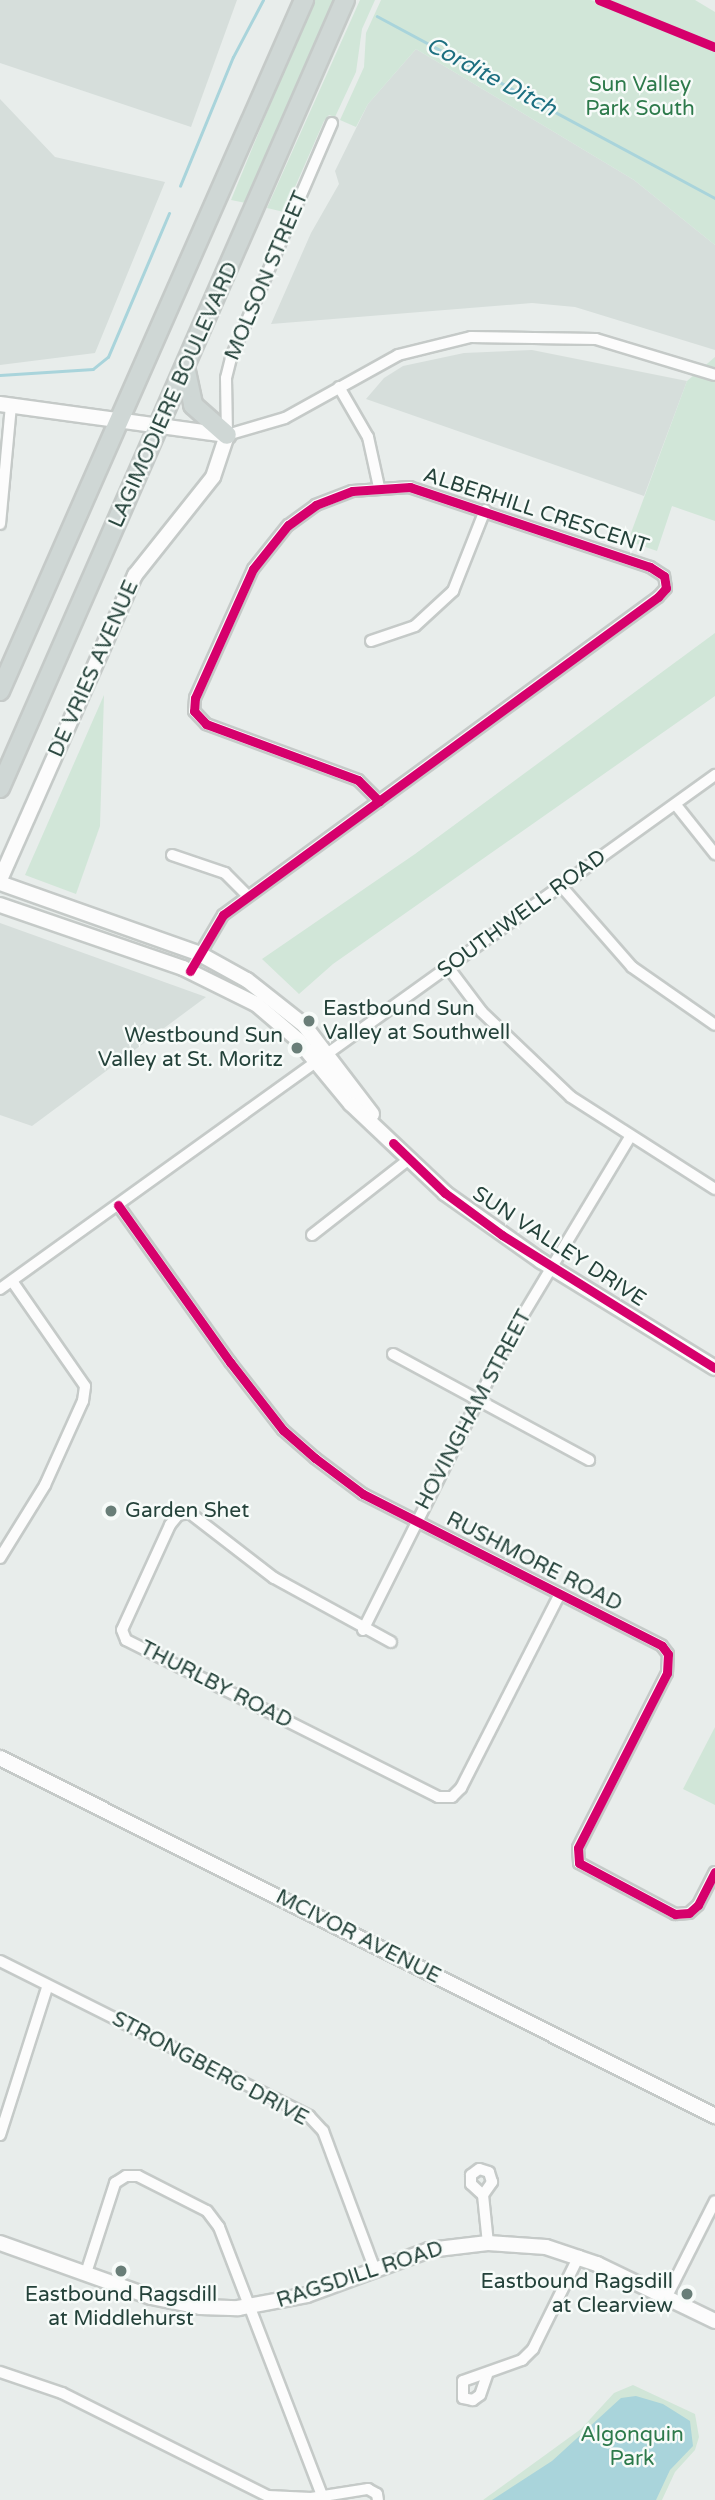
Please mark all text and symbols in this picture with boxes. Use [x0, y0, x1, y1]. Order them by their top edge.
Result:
water label: Cordite Ditch [421, 31, 561, 123]
park label: Sun Valley Park South [585, 72, 695, 122]
street label: MOLSON STREET [220, 188, 314, 364]
street label: LAGIMODIERE BOULEVARD [104, 258, 244, 532]
street label: ALBERHILL CRESCENT [420, 463, 652, 559]
street label: DE VRIES AVENUE [44, 577, 144, 761]
street label: SOUTHWELL ROAD [433, 844, 611, 984]
place label: Eastbound Sun Valley at Southwell [323, 996, 510, 1046]
marker: Eastbound Sun Valley at Southwell [301, 1013, 317, 1029]
place label: Westbound Sun Valley at St. Moritz [98, 1023, 283, 1073]
marker: Westbound Sun Valley at St. Moritz [289, 1040, 305, 1056]
street label: SUN VALLEY DRIVE [468, 1182, 650, 1312]
street label: HOVINGHAM STREET [411, 1306, 537, 1514]
place label: Garden Shet [125, 1498, 249, 1524]
marker: Garden Shet [103, 1503, 119, 1519]
street label: RUSHMORE ROAD [442, 1507, 626, 1617]
street label: THURLBY ROAD [136, 1636, 296, 1734]
street label: MCIVOR AVENUE [271, 1885, 445, 1989]
street label: STRONGBERG DRIVE [108, 2007, 312, 2131]
street label: RAGSDILL ROAD [274, 2236, 446, 2314]
marker: Eastbound Ragsdill at Middlehurst [113, 2263, 129, 2279]
place label: Eastbound Ragsdill at Clearview [481, 2269, 673, 2319]
place label: Eastbound Ragsdill at Middlehurst [25, 2282, 217, 2332]
marker: Eastbound Ragsdill at Clearview [679, 2286, 695, 2302]
park label: Algonquin Park [580, 2422, 684, 2472]

